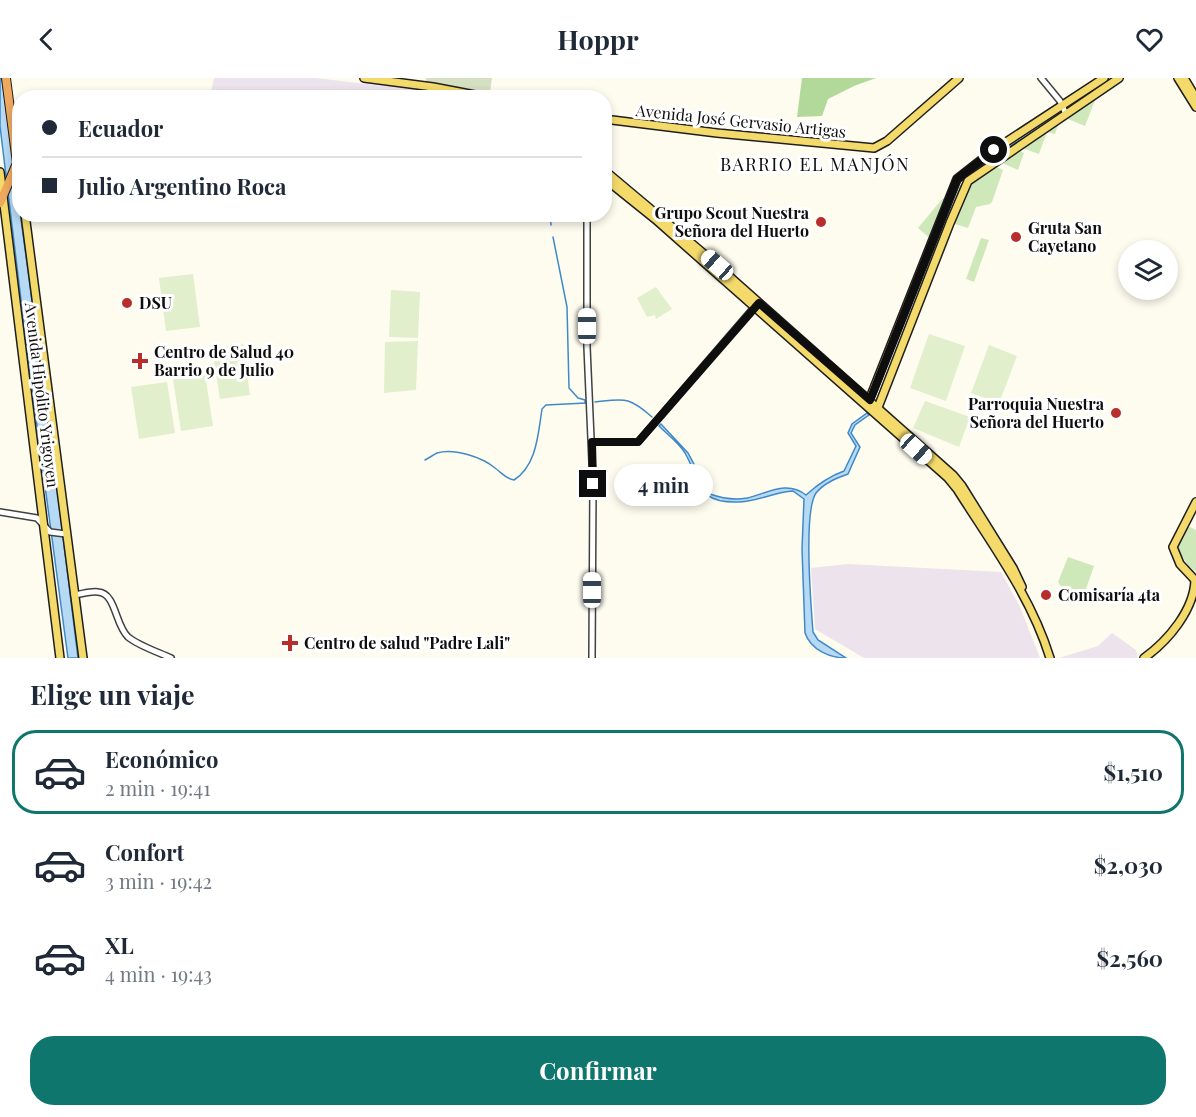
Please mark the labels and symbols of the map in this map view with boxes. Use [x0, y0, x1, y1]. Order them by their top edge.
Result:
street label: Avenida José Gervasio Artigas [634, 99, 847, 142]
route start [980, 136, 1007, 163]
district label: BARRIO EL MANJÓN [720, 152, 910, 176]
place label: Grupo Scout Nuestra Señora del Huerto [655, 202, 810, 241]
marker: Grupo Scout Nuestra Señora del Huerto [814, 215, 828, 229]
place label: Gruta San Cayetano [1028, 217, 1102, 256]
marker: Gruta San Cayetano [1009, 230, 1023, 244]
car [698, 246, 736, 284]
place label: DSU [139, 292, 172, 313]
marker: DSU [120, 296, 134, 310]
street label: Avenida Hipólito Yrigoyen [21, 300, 64, 489]
car [578, 308, 596, 344]
place label: Centro de Salud 40 Barrio 9 de Julio [154, 341, 294, 380]
marker: Centro de Salud 40 Barrio 9 de Julio [131, 352, 149, 370]
place label: Parroquia Nuestra Señora del Huerto [968, 393, 1105, 432]
marker: Parroquia Nuestra Señora del Huerto [1109, 406, 1123, 420]
car [897, 430, 935, 468]
callout: 4 min [614, 463, 713, 505]
route end [579, 470, 606, 497]
car [583, 572, 601, 608]
place label: Comisaría 4ta [1058, 584, 1161, 605]
marker: Comisaría 4ta [1039, 588, 1053, 602]
place label: Centro de salud "Padre Lali" [304, 632, 510, 653]
marker: Centro de salud "Padre Lali" [281, 634, 299, 652]

